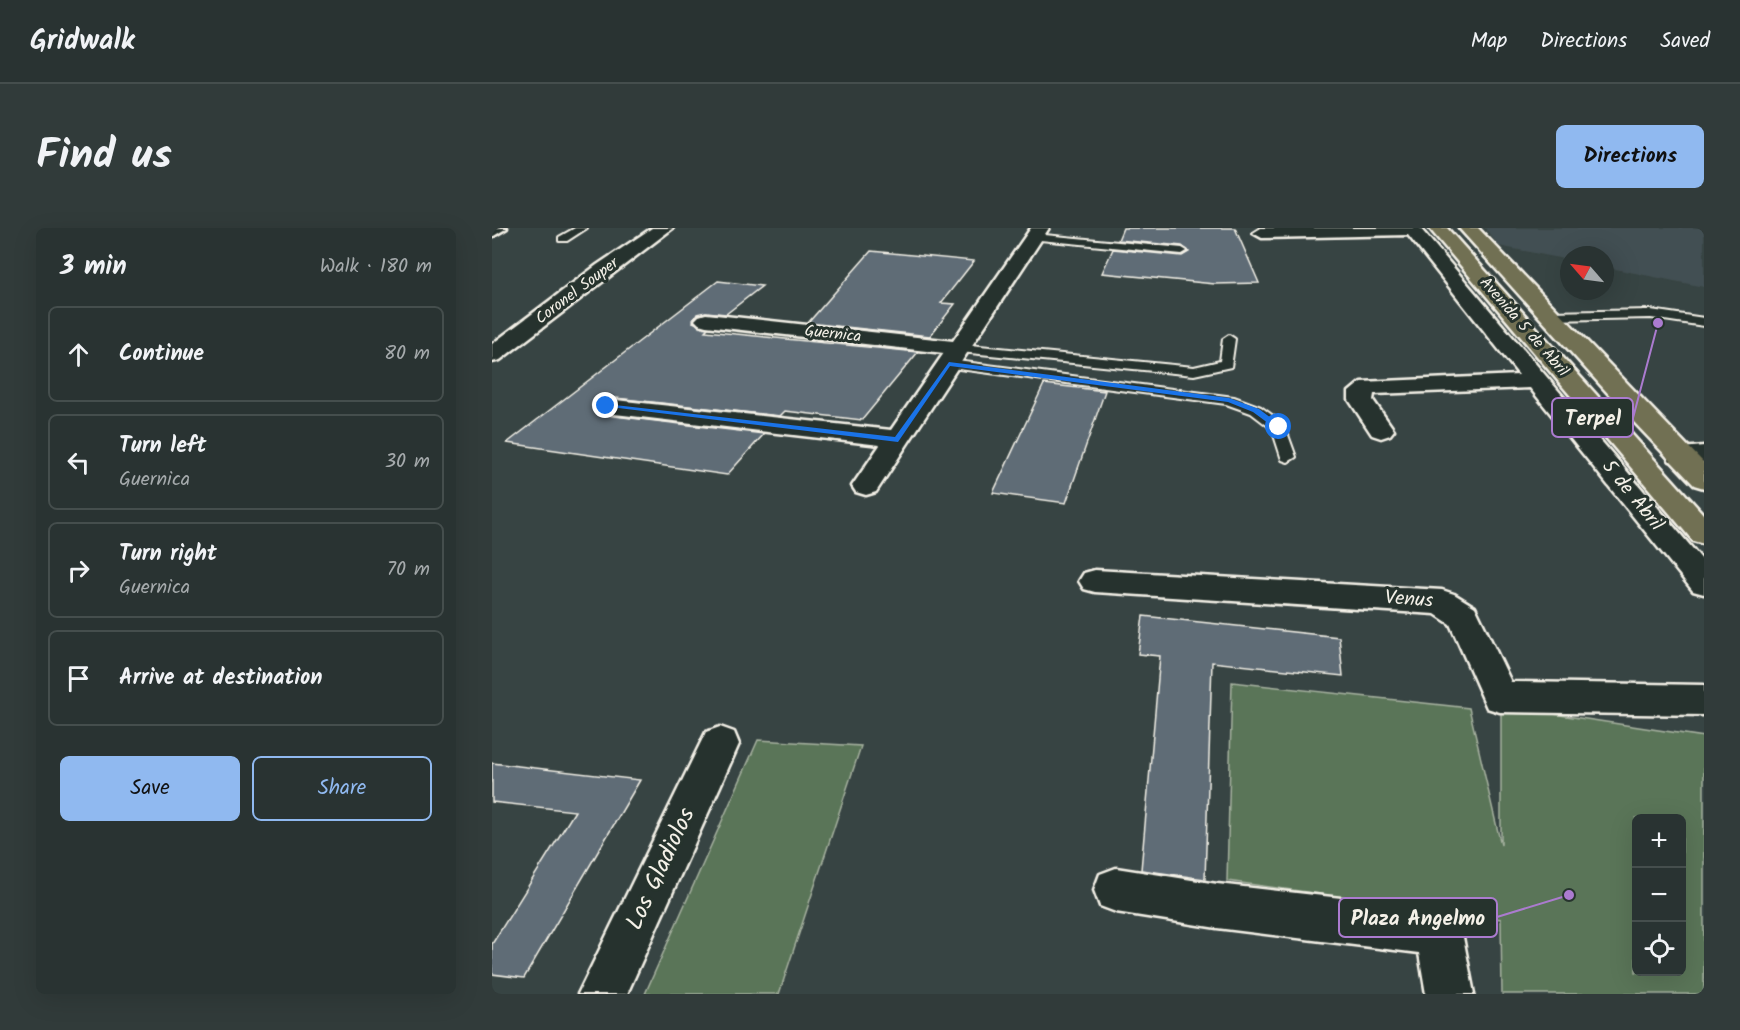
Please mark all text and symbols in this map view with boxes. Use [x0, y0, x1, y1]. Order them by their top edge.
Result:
text: Gridwalk [30, 19, 135, 64]
text: Map [1471, 25, 1507, 58]
text: Directions [1540, 25, 1627, 58]
text: Saved [1660, 25, 1710, 58]
text: Find us [36, 123, 172, 190]
button: Directions [1556, 125, 1704, 188]
text: 3 min [60, 246, 127, 288]
north arrow [1560, 246, 1614, 300]
street label: Coronel Souper [530, 250, 625, 331]
text: Walk · 180 m [320, 251, 432, 283]
street label: Avenida 5 de Abril [1473, 271, 1575, 383]
street label: Guernica [803, 319, 863, 349]
text: Continue [119, 337, 204, 372]
icon: ahead [62, 338, 95, 371]
text: 80 m [384, 338, 430, 370]
route end [592, 392, 618, 418]
callout: Terpel [1552, 398, 1633, 437]
text: Terpel [1565, 403, 1622, 436]
route start [1265, 413, 1291, 439]
text: Turn left [119, 429, 206, 464]
icon: left [62, 446, 95, 479]
text: 30 m [385, 446, 430, 478]
street label: 5 de Abril [1593, 453, 1671, 539]
text: Guernica [119, 464, 190, 496]
text: Turn right [119, 537, 217, 572]
icon: right [62, 554, 95, 587]
text: 70 m [387, 554, 430, 586]
text: Guernica [119, 572, 190, 604]
street label: Venus [1384, 582, 1435, 618]
text: Arrive at destination [119, 661, 322, 696]
icon: arrive [62, 662, 95, 695]
button: Save [60, 756, 240, 821]
button: Share [252, 756, 432, 821]
street label: Los Gladiolos [616, 801, 706, 937]
map controls [1632, 814, 1686, 976]
button: + [1632, 814, 1686, 868]
button: − [1632, 868, 1686, 922]
callout: Plaza Angelmo [1339, 898, 1497, 937]
text: Plaza Angelmo [1351, 903, 1486, 936]
button: locate [1632, 922, 1686, 976]

